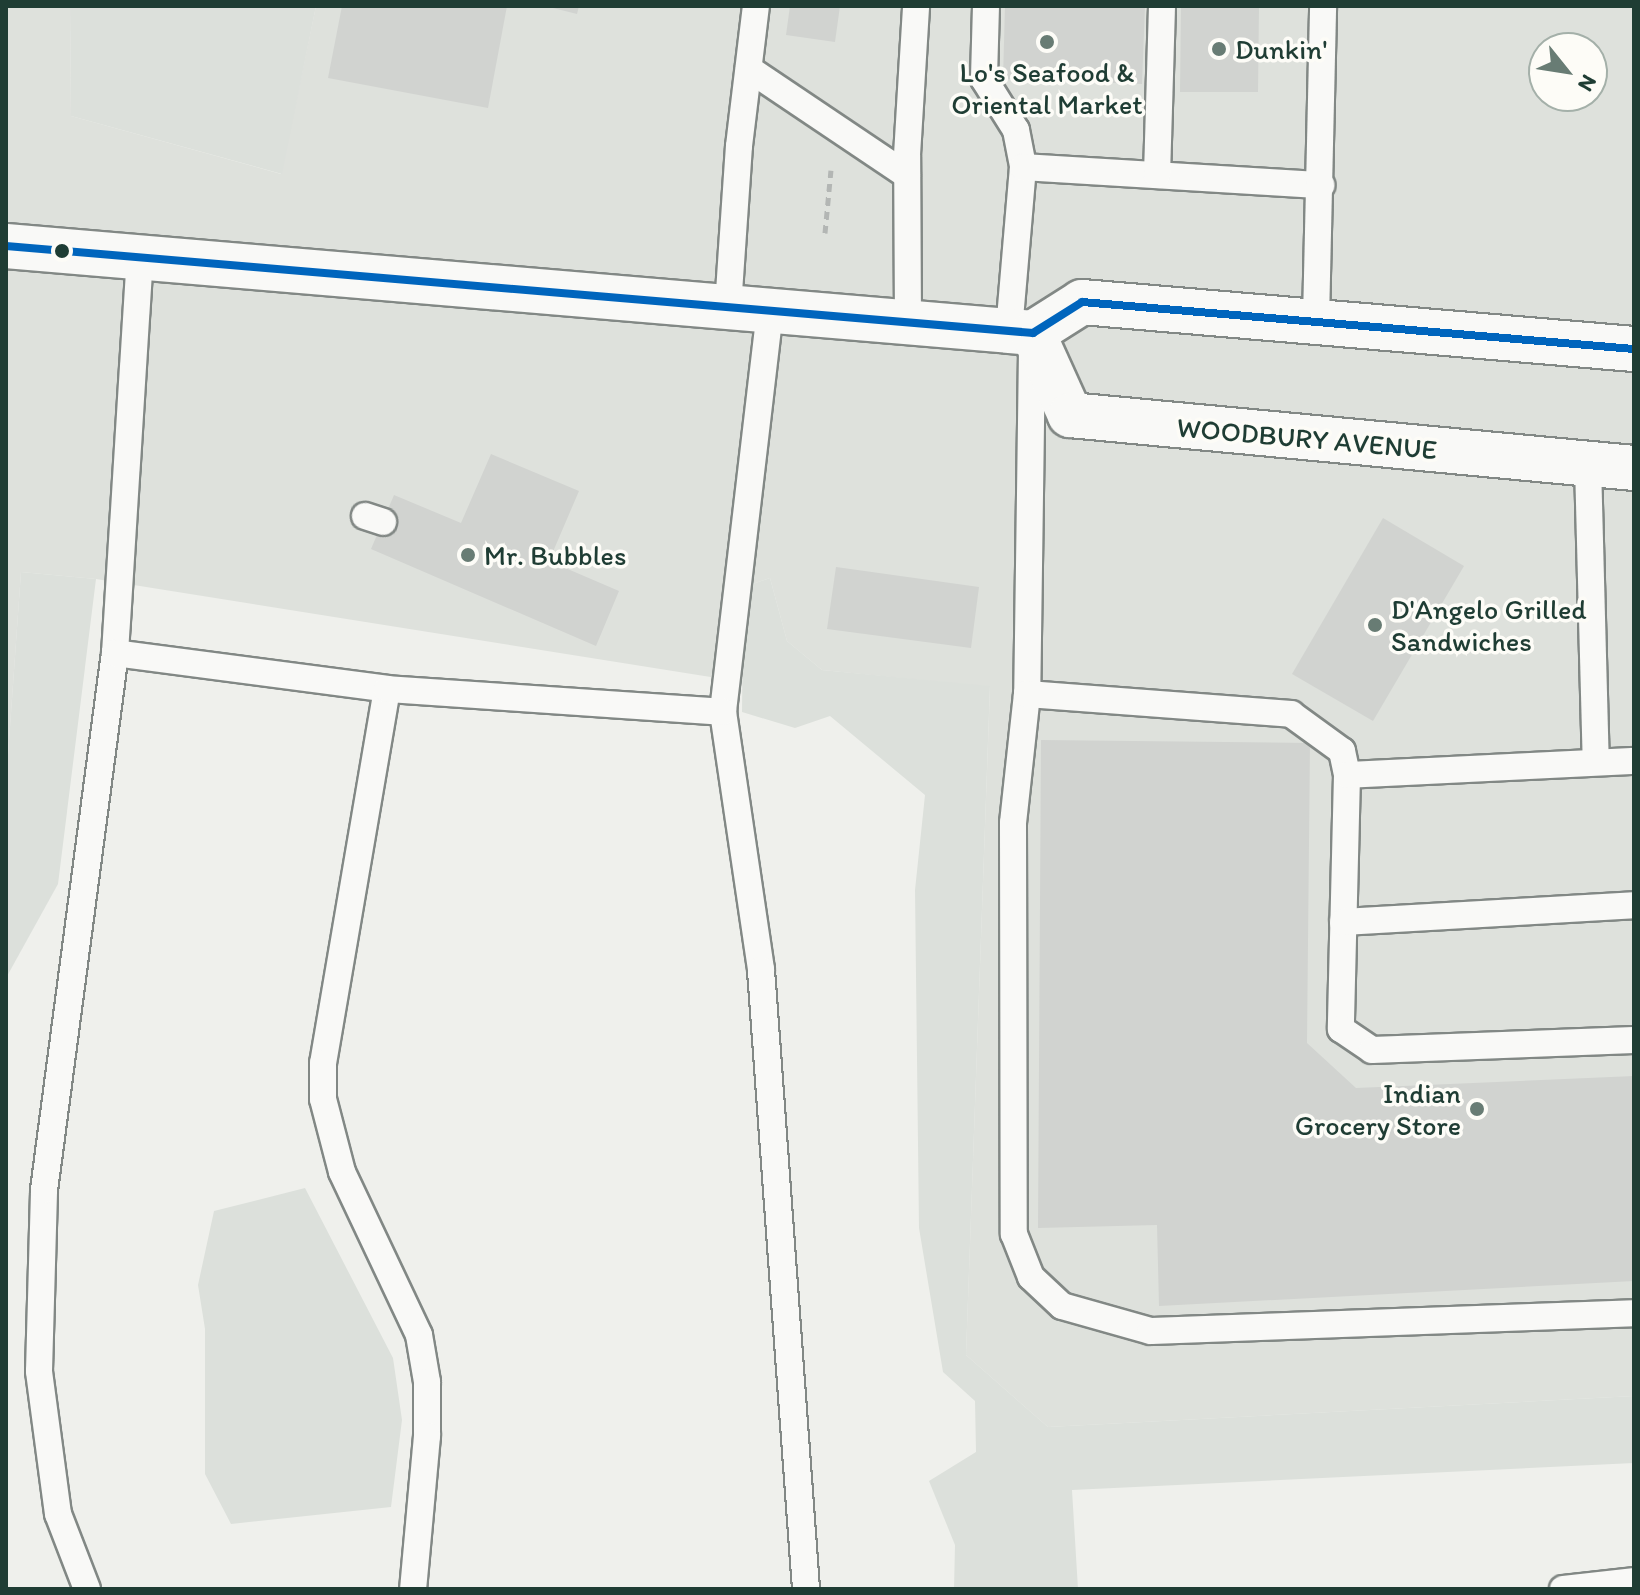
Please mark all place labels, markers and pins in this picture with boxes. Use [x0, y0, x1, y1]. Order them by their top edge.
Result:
place label: Dunkin' [1235, 32, 1327, 66]
marker: Lo's Seafood & Oriental Market [1038, 33, 1056, 51]
marker: Dunkin' [1210, 40, 1228, 58]
place label: Lo's Seafood & Oriental Market [951, 55, 1143, 121]
unlabelled marker [54, 243, 70, 259]
place label: Mr. Bubbles [484, 538, 627, 572]
marker: Mr. Bubbles [459, 546, 477, 564]
place label: D'Angelo Grilled Sandwiches [1391, 592, 1587, 658]
marker: D'Angelo Grilled Sandwiches [1366, 616, 1384, 634]
place label: Indian Grocery Store [1295, 1076, 1461, 1142]
marker: Indian Grocery Store [1468, 1100, 1486, 1118]

